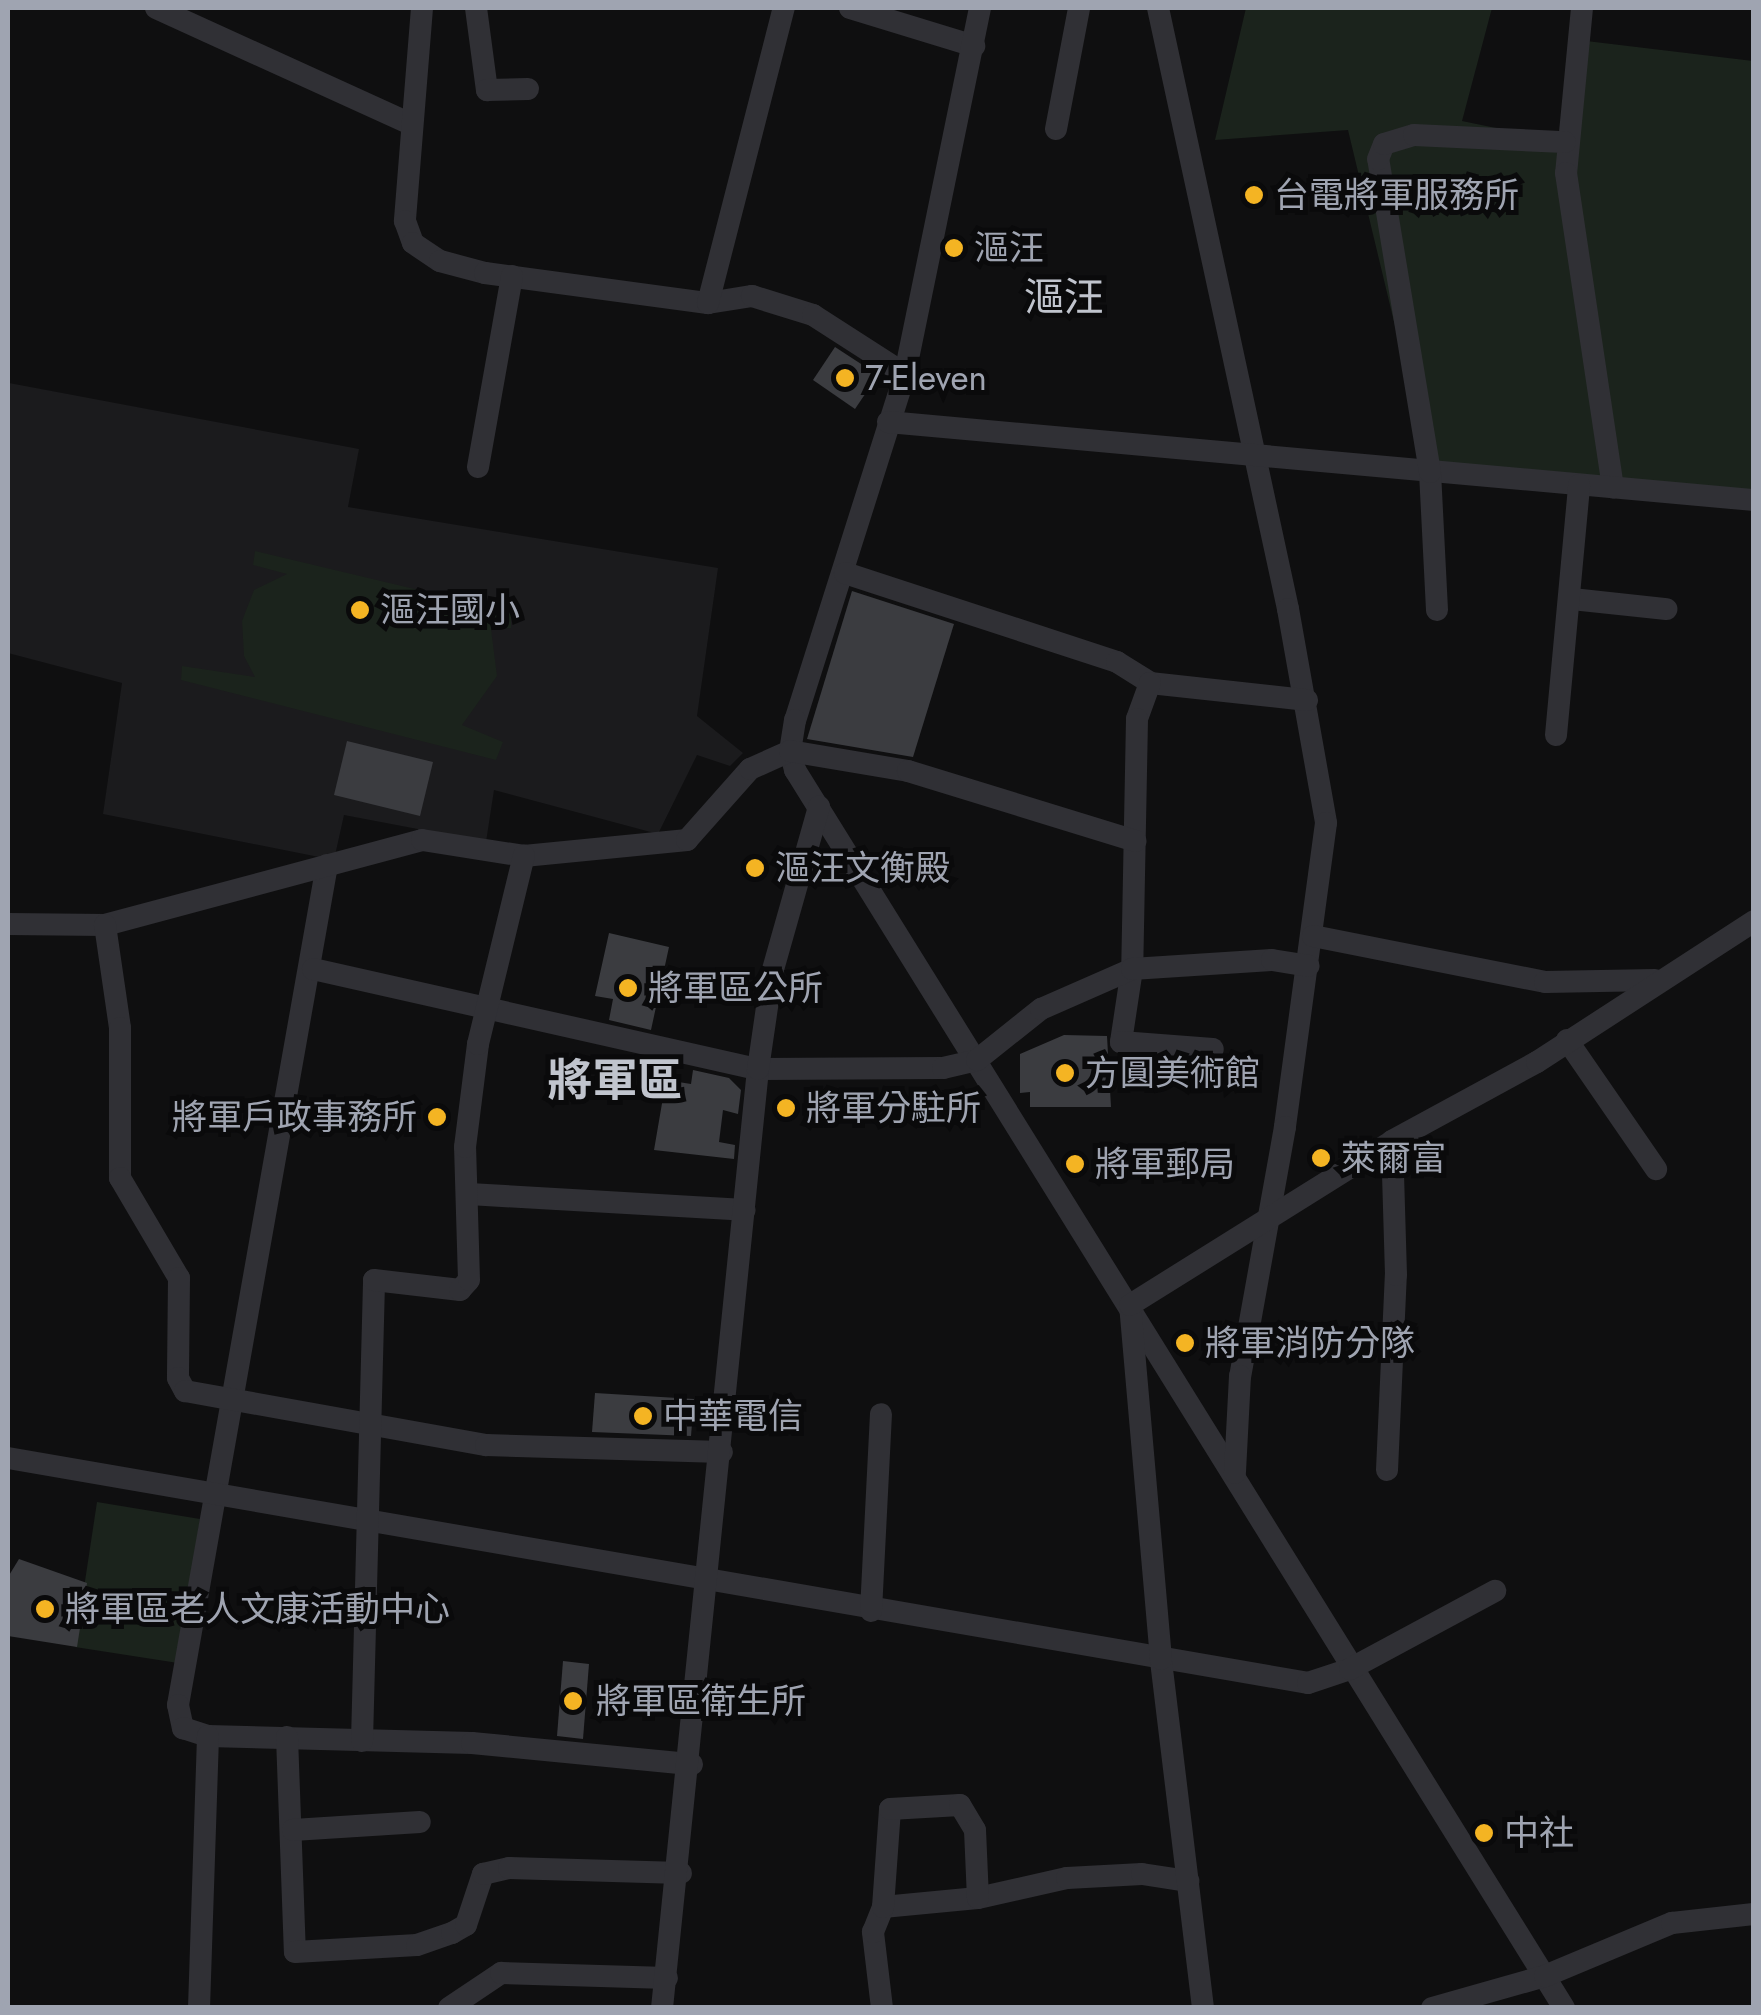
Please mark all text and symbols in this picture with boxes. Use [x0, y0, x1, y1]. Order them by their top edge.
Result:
place label: 台電將軍服務所 [1274, 174, 1519, 216]
marker: 台電將軍服務所 [1243, 184, 1265, 206]
place label: 漚汪 [974, 227, 1044, 269]
marker: 漚汪 [943, 237, 965, 259]
district label: 漚汪 [1024, 273, 1104, 321]
place label: 7-Eleven [865, 357, 987, 399]
marker: 7-Eleven [834, 367, 856, 389]
place label: 漚汪國小 [380, 589, 520, 631]
marker: 漚汪國小 [349, 599, 371, 621]
place label: 漚汪文衡殿 [775, 847, 950, 889]
marker: 漚汪文衡殿 [744, 857, 766, 879]
place label: 將軍區公所 [648, 967, 823, 1009]
marker: 將軍區公所 [617, 977, 639, 999]
place label: 方圓美術館 [1085, 1052, 1260, 1094]
district label: 將軍區 [548, 1054, 682, 1108]
marker: 方圓美術館 [1054, 1062, 1076, 1084]
place label: 將軍分駐所 [806, 1087, 981, 1129]
place label: 將軍戶政事務所 [172, 1096, 417, 1138]
marker: 將軍分駐所 [775, 1097, 797, 1119]
marker: 將軍戶政事務所 [426, 1106, 448, 1128]
place label: 萊爾富 [1341, 1137, 1446, 1179]
place label: 將軍郵局 [1095, 1143, 1235, 1185]
marker: 萊爾富 [1310, 1147, 1332, 1169]
marker: 將軍郵局 [1064, 1153, 1086, 1175]
place label: 將軍消防分隊 [1205, 1322, 1415, 1364]
marker: 將軍消防分隊 [1174, 1332, 1196, 1354]
place label: 中華電信 [663, 1395, 803, 1437]
marker: 中華電信 [632, 1405, 654, 1427]
place label: 將軍區老人文康活動中心 [65, 1588, 450, 1630]
marker: 將軍區老人文康活動中心 [34, 1598, 56, 1620]
place label: 將軍區衛生所 [596, 1680, 806, 1722]
marker: 將軍區衛生所 [560, 1688, 586, 1714]
place label: 中社 [1504, 1812, 1574, 1854]
marker: 中社 [1473, 1822, 1495, 1844]

